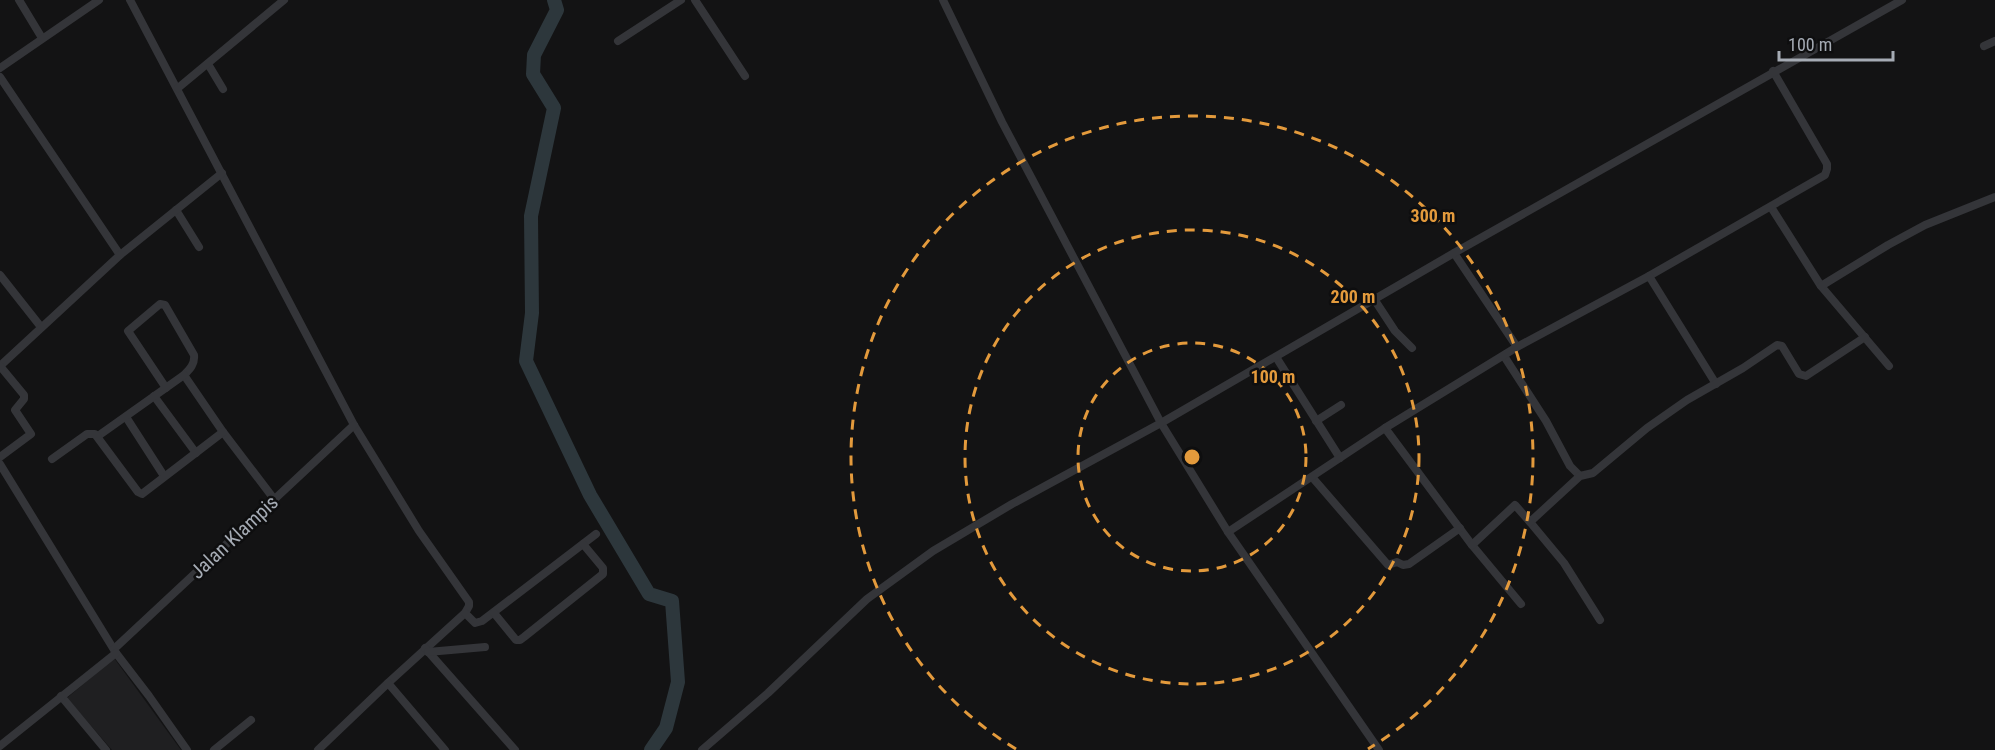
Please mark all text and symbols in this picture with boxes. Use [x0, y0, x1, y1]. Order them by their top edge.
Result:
scale bar [1779, 24, 1893, 62]
text: 100 m [1788, 34, 1832, 55]
text: 300 m [1411, 205, 1455, 226]
text: 200 m [1331, 286, 1375, 307]
text: 100 m [1251, 366, 1295, 387]
centre of rings [1182, 447, 1202, 467]
street label: Jalan Klampis [185, 490, 283, 584]

